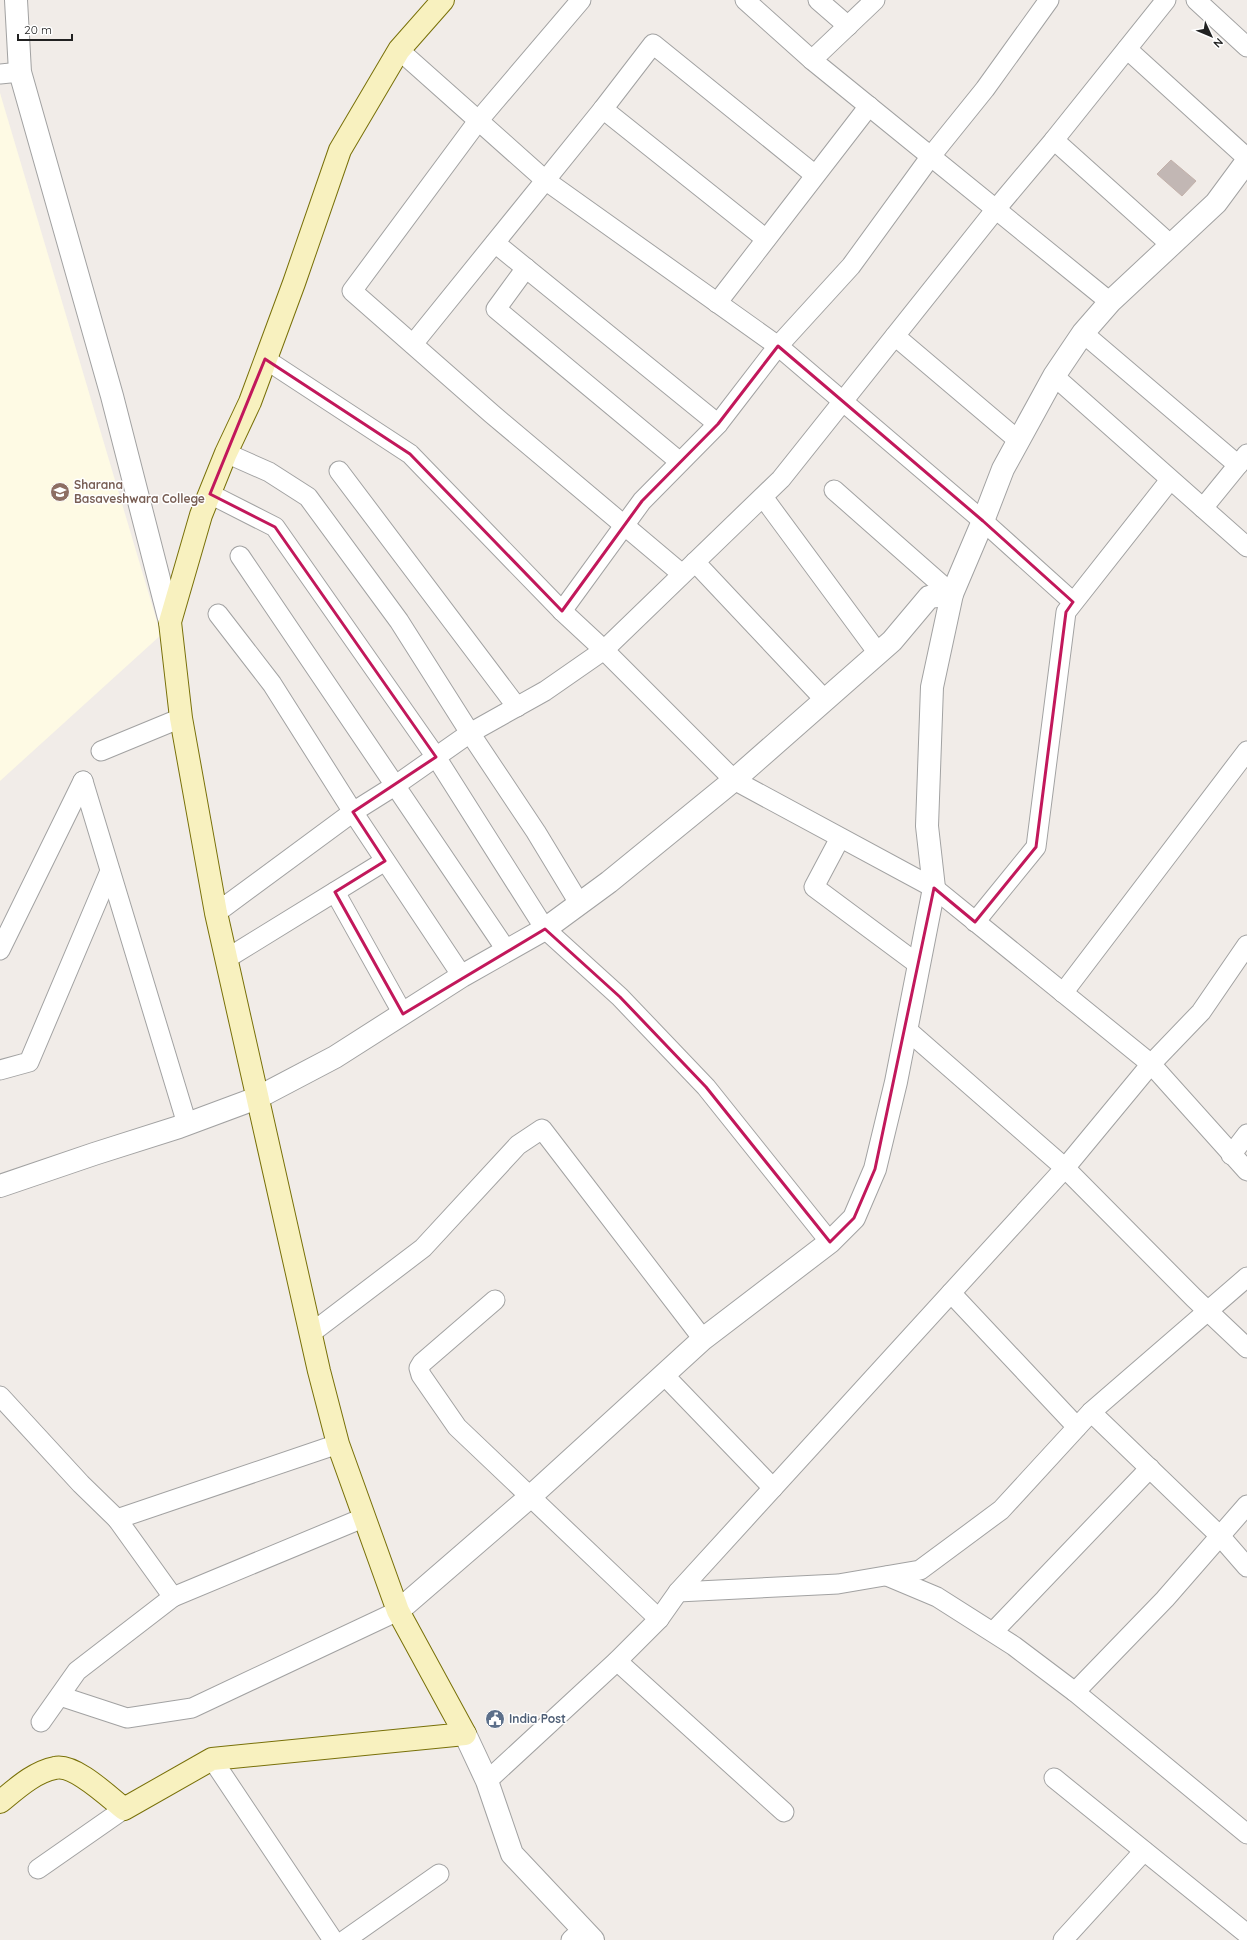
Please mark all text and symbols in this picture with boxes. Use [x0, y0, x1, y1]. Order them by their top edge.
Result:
scale bar [18, 16, 72, 42]
north arrow [1191, 16, 1231, 56]
text: 20 m [24, 22, 52, 37]
text: N [1210, 35, 1226, 51]
place label: Sharana Basaveshwara College [74, 477, 205, 506]
school or university icon: Sharana Basaveshwara College [49, 481, 71, 503]
public building icon: India Post [484, 1708, 506, 1730]
place label: India Post [509, 1711, 566, 1726]

